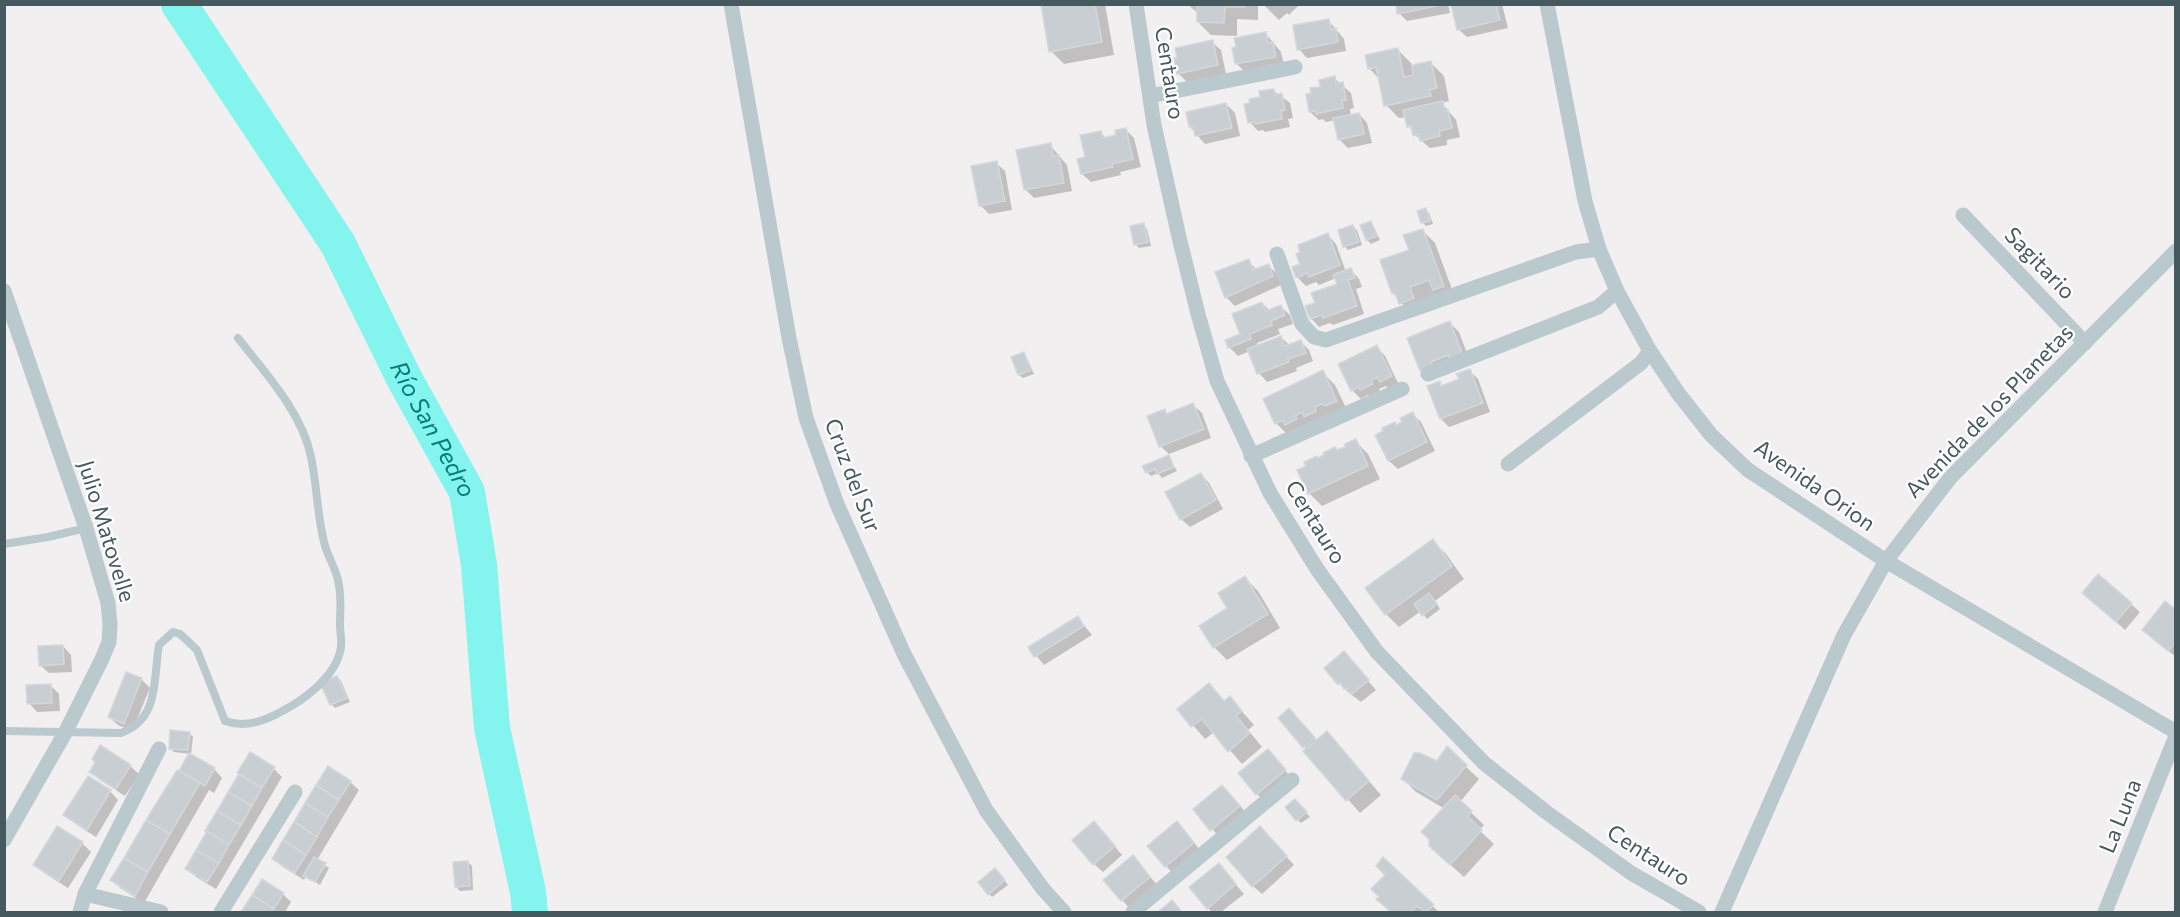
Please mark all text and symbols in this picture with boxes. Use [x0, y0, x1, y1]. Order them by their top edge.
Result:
street label: Centauro [1150, 25, 1191, 121]
street label: Sagitario [1999, 221, 2081, 304]
street label: Avenida de los Planetas [1899, 318, 2078, 503]
water label: Río San Pedro [385, 356, 483, 502]
street label: Cruz del Sur [819, 414, 888, 536]
street label: Avenida Orion [1750, 433, 1881, 536]
street label: Julio Matovelle [73, 457, 142, 605]
street label: Centauro [1280, 475, 1353, 569]
street label: La Luna [2093, 775, 2147, 857]
street label: Centauro [1603, 818, 1696, 891]

